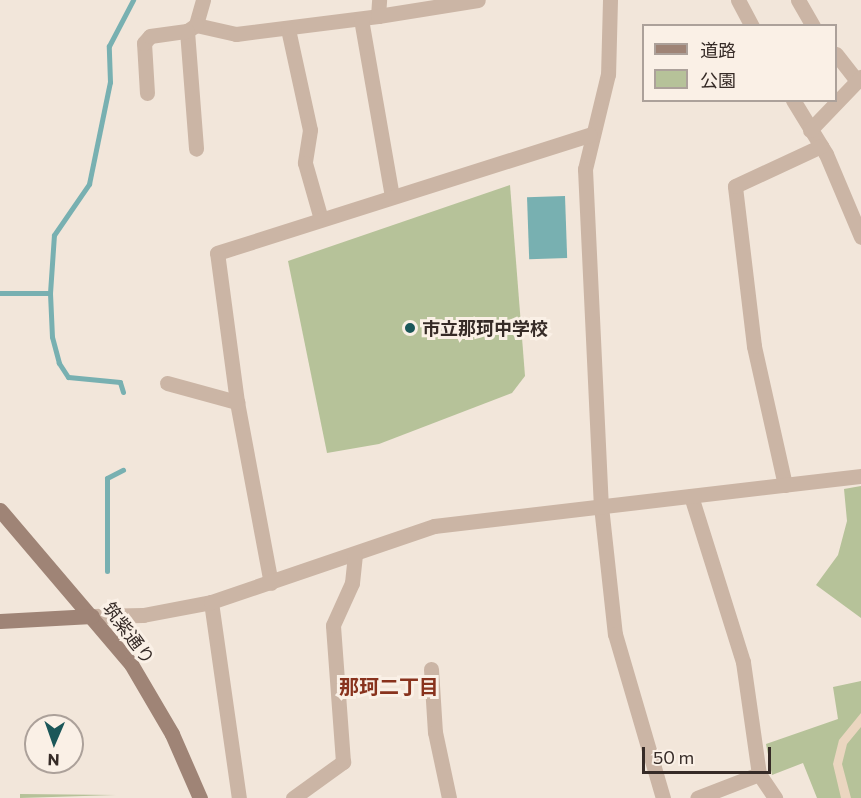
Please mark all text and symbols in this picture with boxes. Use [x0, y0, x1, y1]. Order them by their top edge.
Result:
legend [642, 24, 837, 102]
text: 道路 [700, 39, 736, 61]
text: 公園 [700, 69, 736, 91]
place label: 市立那珂中学校 [422, 317, 548, 339]
marker: 市立那珂中学校 [403, 321, 417, 335]
street label: 筑紫通り [99, 598, 159, 668]
district label: 那珂二丁目 [339, 674, 439, 698]
north arrow [24, 714, 84, 774]
scale bar [645, 735, 774, 773]
text: 50 m [653, 746, 694, 768]
text: N [47, 751, 60, 770]

